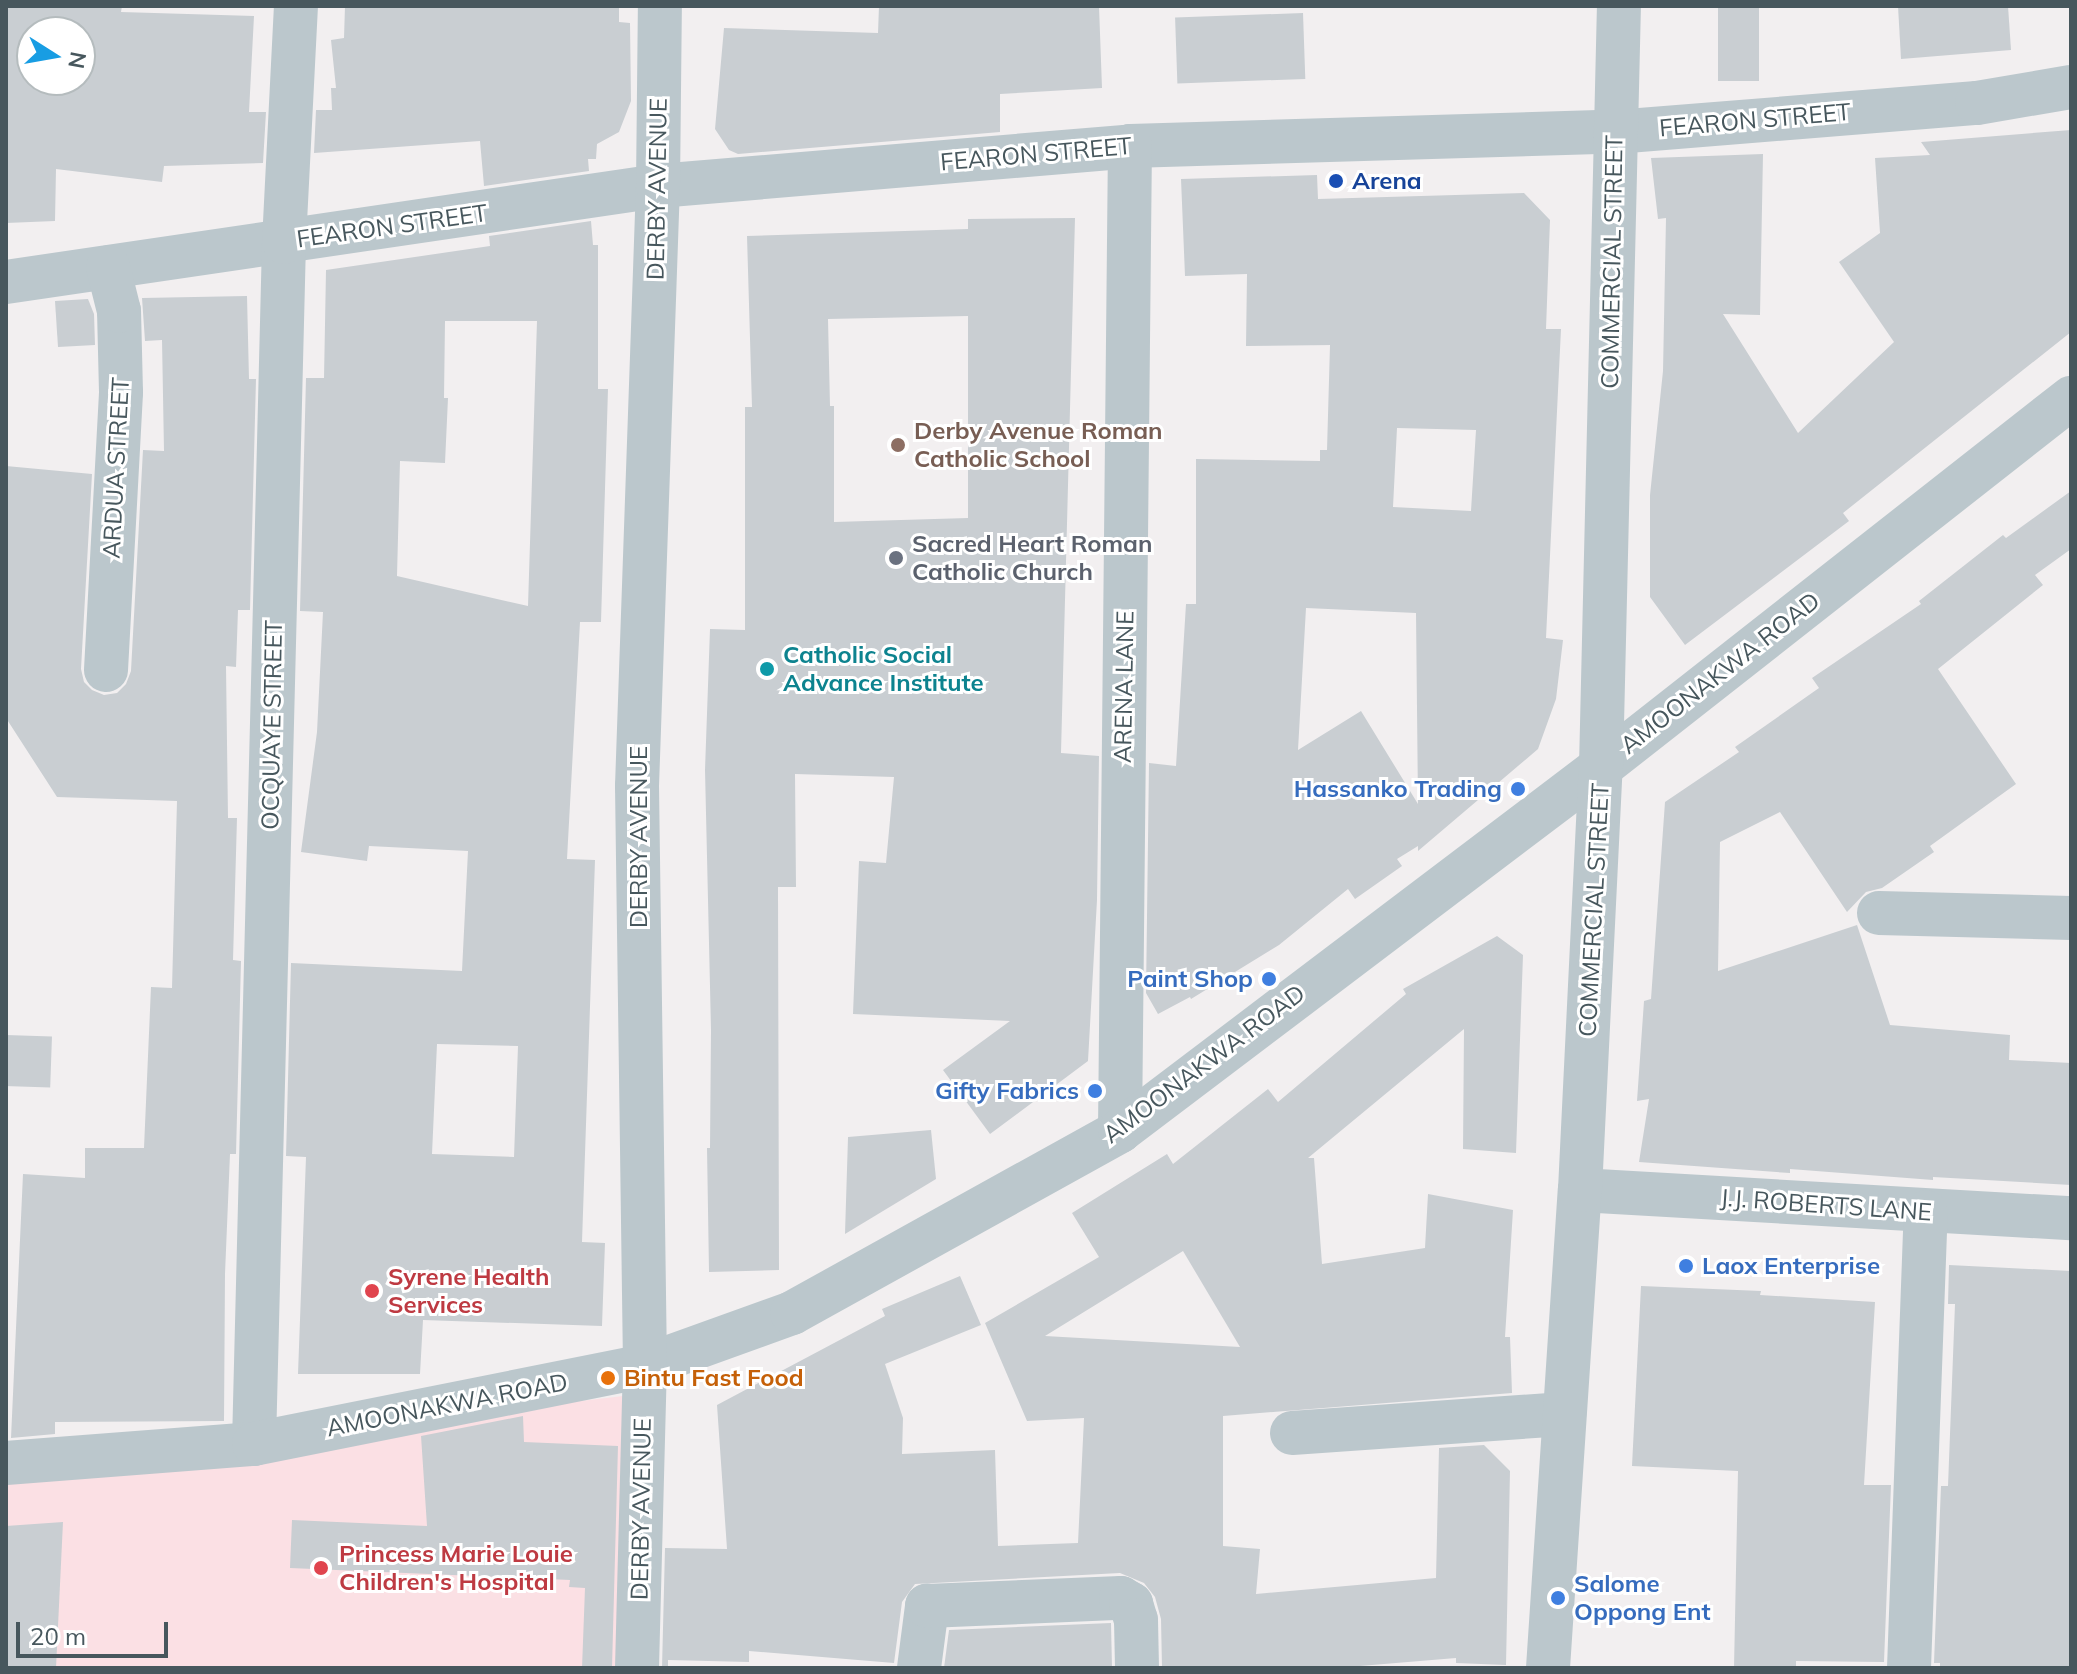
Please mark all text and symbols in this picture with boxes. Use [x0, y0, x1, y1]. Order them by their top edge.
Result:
north arrow [16, 16, 96, 96]
text: N [62, 49, 93, 71]
street label: FEARON STREET [1658, 97, 1852, 143]
street label: DERBY AVENUE [641, 98, 673, 280]
street label: FEARON STREET [939, 131, 1133, 177]
street label: COMMERCIAL STREET [1595, 135, 1629, 389]
place label: Arena [1352, 167, 1422, 195]
marker: Arena [1327, 172, 1345, 190]
street label: FEARON STREET [295, 198, 489, 254]
street label: ARDUA STREET [97, 377, 135, 559]
place label: Derby Avenue Roman Catholic School [914, 417, 1163, 473]
marker: Derby Avenue Roman Catholic School [889, 436, 907, 454]
place label: Sacred Heart Roman Catholic Church [912, 530, 1152, 586]
marker: Sacred Heart Roman Catholic Church [887, 549, 905, 567]
street label: AMOONAKWA ROAD [1614, 586, 1826, 760]
street label: ARENA LANE [1108, 611, 1140, 763]
street label: OCQUAYE STREET [256, 620, 288, 830]
place label: Catholic Social Advance Institute [783, 641, 984, 697]
marker: Catholic Social Advance Institute [758, 660, 776, 678]
street label: DERBY AVENUE [625, 746, 653, 928]
place label: Hassanko Trading [1294, 775, 1502, 803]
marker: Hassanko Trading [1509, 780, 1527, 798]
street label: COMMERCIAL STREET [1573, 782, 1615, 1038]
place label: Paint Shop [1127, 965, 1253, 993]
marker: Paint Shop [1260, 970, 1278, 988]
street label: AMOONAKWA ROAD [1097, 979, 1311, 1149]
place label: Gifty Fabrics [935, 1077, 1079, 1105]
marker: Gifty Fabrics [1086, 1082, 1104, 1100]
street label: J.J. ROBERTS LANE [1719, 1183, 1933, 1227]
place label: Laox Enterprise [1702, 1252, 1880, 1280]
marker: Laox Enterprise [1677, 1257, 1695, 1275]
place label: Syrene Health Services [388, 1263, 549, 1319]
marker: Syrene Health Services [363, 1282, 381, 1300]
place label: Bintu Fast Food [624, 1364, 804, 1392]
street label: AMOONAKWA ROAD [324, 1367, 570, 1443]
marker: Bintu Fast Food [599, 1369, 617, 1387]
street label: DERBY AVENUE [625, 1418, 657, 1600]
place label: Princess Marie Louie Children's Hospital [339, 1540, 573, 1596]
marker: Princess Marie Louie Children's Hospital [310, 1557, 332, 1579]
place label: Salome Oppong Ent [1574, 1570, 1711, 1626]
marker: Salome Oppong Ent [1549, 1589, 1567, 1607]
scale bar [20, 1606, 172, 1656]
text: 20 m [30, 1621, 86, 1651]

